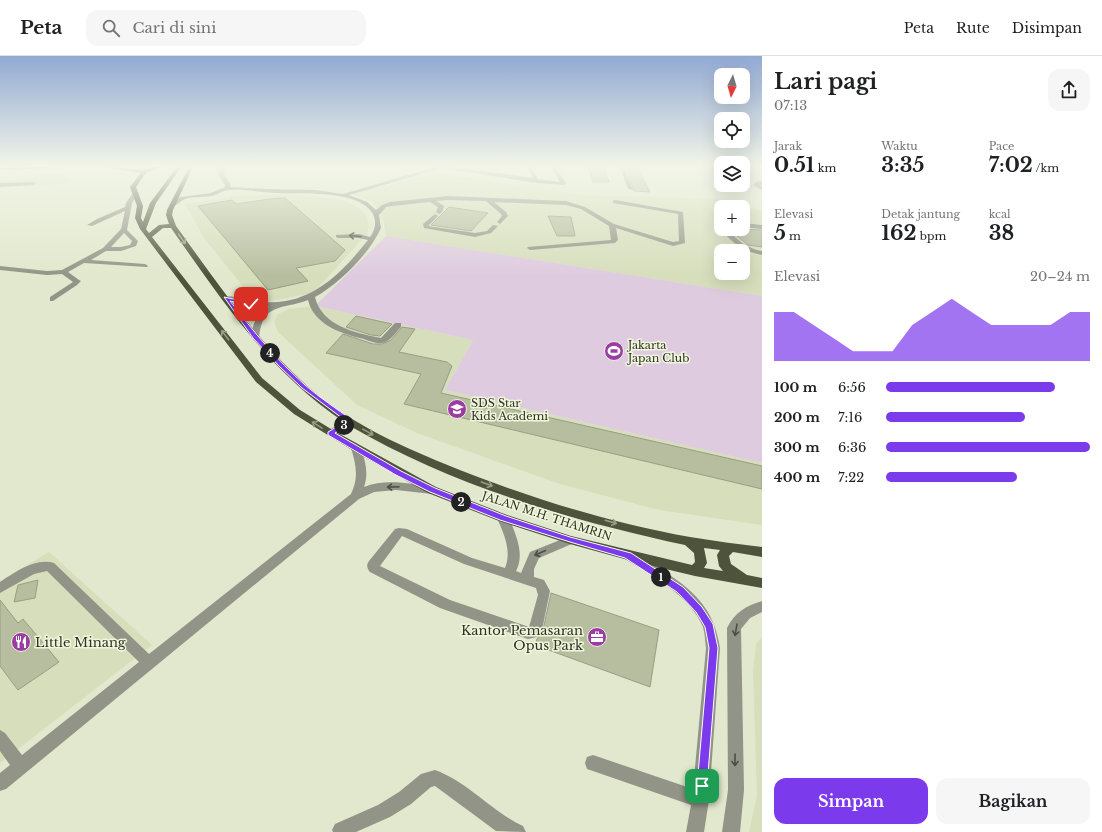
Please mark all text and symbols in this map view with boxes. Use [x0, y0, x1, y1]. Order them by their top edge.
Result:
search box [86, 10, 366, 46]
text: Peta [20, 16, 62, 39]
icon: search [100, 17, 122, 39]
text: Cari di sini [132, 18, 216, 37]
text: Peta [904, 19, 934, 37]
text: Rute [956, 19, 990, 37]
text: Disimpan [1012, 19, 1082, 37]
north arrow [714, 68, 750, 104]
map controls [714, 68, 750, 280]
text: Lari pagi [774, 68, 877, 95]
button: share [1048, 69, 1090, 111]
text: 07:13 [774, 97, 807, 114]
button: locate [714, 112, 750, 148]
text: Jarak [774, 139, 802, 153]
text: Waktu [881, 139, 918, 153]
text: Pace [989, 139, 1014, 153]
text: 0.51 [774, 153, 815, 177]
text: 3:35 [881, 153, 924, 177]
text: 7:02 [989, 153, 1033, 177]
button: layers [714, 156, 750, 192]
text: km [815, 161, 836, 175]
text: /km [1033, 161, 1059, 175]
button: + [714, 200, 750, 236]
text: Elevasi [774, 207, 813, 221]
text: Detak jantung [881, 207, 960, 221]
text: kcal [989, 207, 1011, 221]
text: 5 [774, 221, 786, 245]
text: 162 [881, 221, 917, 245]
text: 38 [989, 221, 1014, 245]
text: m [786, 229, 801, 243]
text: bpm [917, 229, 946, 243]
one-way arrow [348, 233, 361, 240]
one-way arrow [178, 234, 187, 245]
button: − [714, 244, 750, 280]
text: Elevasi [774, 268, 820, 285]
text: 20–24 m [1030, 268, 1090, 285]
pin [234, 287, 268, 321]
icon: check [240, 293, 262, 315]
one-way arrow [220, 330, 229, 341]
place label: Jakarta Japan Club [626, 338, 689, 365]
sports icon: Jakarta Japan Club [603, 340, 625, 362]
pin: 4 [260, 343, 280, 363]
text: 4 [266, 346, 274, 360]
text: 100 m [774, 379, 817, 396]
text: 6:56 [838, 379, 866, 396]
place label: SDS Star Kids Academi [471, 396, 548, 423]
school or university icon: SDS Star Kids Academi [446, 398, 468, 420]
text: 200 m [774, 409, 820, 426]
text: 7:16 [838, 409, 862, 426]
pin: 3 [334, 415, 354, 435]
text: 3 [340, 418, 348, 432]
one-way arrow [311, 420, 323, 428]
one-way arrow [362, 428, 374, 436]
text: 300 m [774, 439, 820, 456]
text: 6:36 [838, 439, 866, 456]
text: 400 m [774, 469, 820, 486]
text: 7:22 [838, 469, 864, 486]
one-way arrow [481, 480, 493, 488]
one-way arrow [387, 483, 400, 490]
street label: JALAN M.H. THAMRIN [478, 488, 614, 544]
pin: 2 [451, 492, 471, 512]
text: 2 [457, 495, 465, 509]
one-way arrow [604, 519, 617, 527]
one-way arrow [535, 549, 547, 557]
pin: 1 [651, 567, 671, 587]
text: 1 [659, 570, 663, 584]
place label: Kantor Pemasaran Opus Park [461, 622, 583, 654]
one-way arrow [731, 623, 739, 636]
office icon: Kantor Pemasaran Opus Park [586, 626, 608, 648]
restaurant icon: Little Minang [10, 631, 32, 653]
place label: Little Minang [35, 634, 126, 651]
one-way arrow [731, 753, 739, 766]
pin [685, 769, 719, 803]
icon: arrive [691, 775, 713, 797]
button: Simpan [774, 778, 928, 824]
button: Bagikan [936, 778, 1090, 824]

